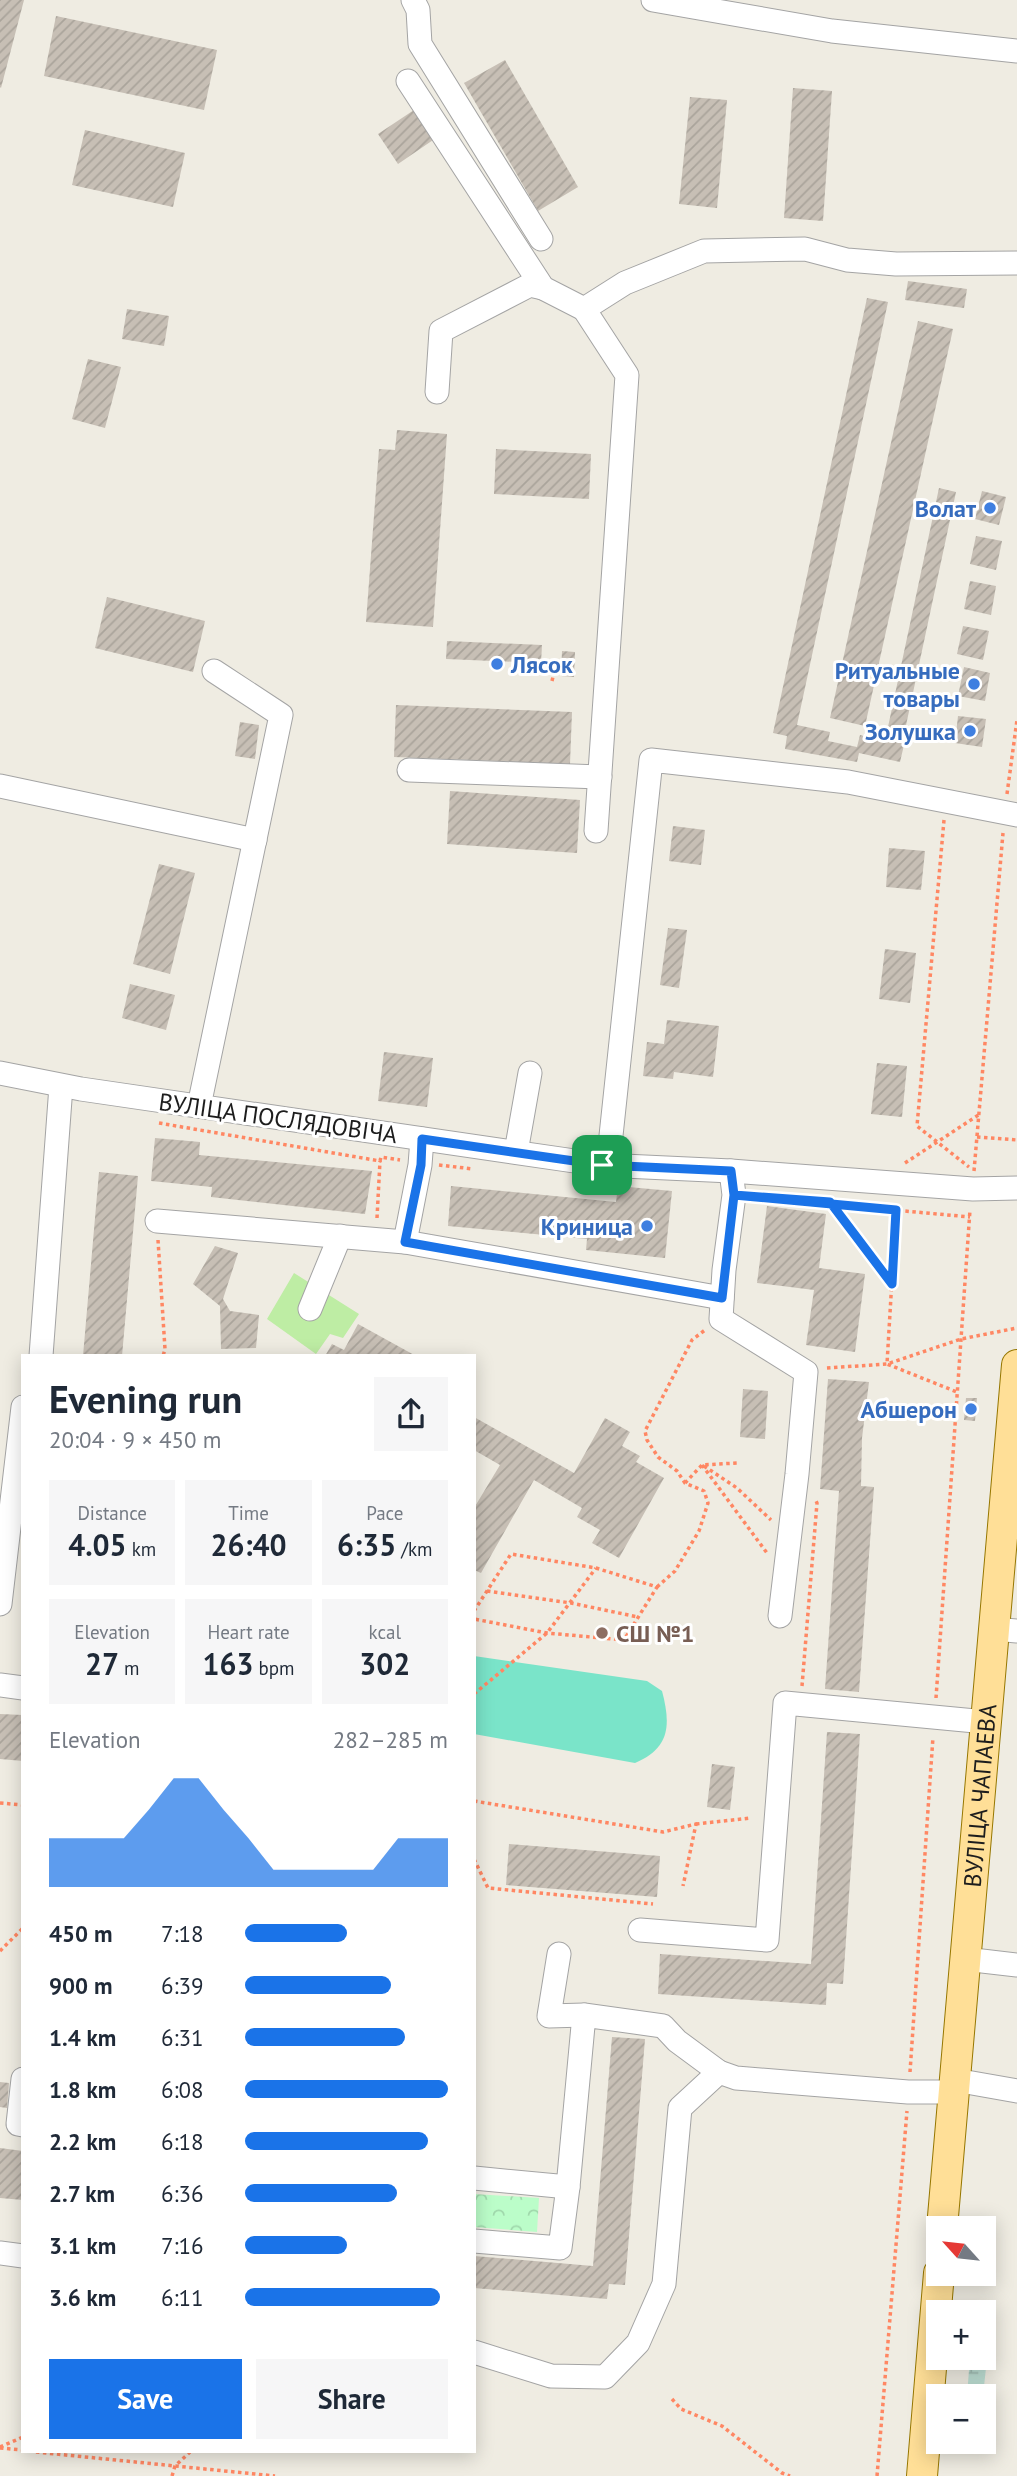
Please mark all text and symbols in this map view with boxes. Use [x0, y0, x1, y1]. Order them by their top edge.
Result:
place label: Волат [915, 493, 977, 524]
marker: Волат [982, 500, 998, 516]
place label: Лясок [510, 649, 573, 680]
place label: Ритуальные товары [835, 655, 960, 714]
marker: Лясок [489, 656, 505, 672]
marker: Ритуальные товары [966, 676, 982, 692]
place label: Золушка [865, 716, 956, 747]
marker: Золушка [962, 723, 978, 739]
street label: ВУЛІЦА ПОСЛЯДОВІЧА [157, 1086, 399, 1150]
pin [572, 1135, 632, 1195]
icon: arrive [583, 1146, 621, 1184]
place label: Криница [541, 1211, 633, 1242]
marker: Криница [639, 1218, 655, 1234]
text: Evening run [49, 1374, 242, 1423]
button: share [374, 1377, 448, 1451]
place label: Абшерон [861, 1394, 957, 1425]
marker: Абшерон [963, 1401, 979, 1417]
text: 20:04 · 9 × 450 m [49, 1425, 221, 1454]
text: Distance [77, 1501, 147, 1525]
text: Time [228, 1501, 269, 1525]
text: Pace [366, 1501, 403, 1525]
text: 4.05 [68, 1525, 127, 1564]
text: 26:40 [210, 1525, 287, 1564]
text: 6:35 [337, 1525, 396, 1564]
text: km [127, 1537, 156, 1561]
text: /km [396, 1537, 433, 1561]
place label: СШ №1 [616, 1618, 694, 1649]
text: Elevation [74, 1620, 150, 1644]
text: Heart rate [207, 1620, 290, 1644]
text: kcal [369, 1620, 401, 1644]
marker: СШ №1 [594, 1625, 610, 1641]
text: 27 [85, 1644, 119, 1683]
text: 163 [202, 1644, 253, 1683]
text: 302 [359, 1644, 410, 1683]
text: m [119, 1656, 139, 1680]
text: bpm [253, 1656, 295, 1680]
street label: ВУЛІЦА ЧАПАЕВА [956, 1703, 1003, 1889]
text: Elevation [49, 1725, 141, 1754]
text: 282–285 m [333, 1725, 448, 1754]
text: 450 m [49, 1919, 112, 1948]
text: 7:18 [161, 1919, 204, 1948]
text: 900 m [49, 1971, 112, 2000]
text: 6:39 [161, 1971, 204, 2000]
text: 1.4 km [49, 2023, 116, 2052]
text: 6:31 [161, 2023, 204, 2052]
text: 1.8 km [49, 2075, 116, 2104]
text: 6:08 [161, 2075, 204, 2104]
text: 2.2 km [49, 2127, 116, 2156]
text: 6:18 [161, 2127, 204, 2156]
text: 2.7 km [49, 2179, 115, 2208]
text: 6:36 [161, 2179, 204, 2208]
north arrow [926, 2216, 996, 2286]
map controls [926, 2216, 996, 2454]
text: 3.1 km [49, 2231, 116, 2260]
text: 7:16 [161, 2231, 204, 2260]
text: 3.6 km [49, 2283, 116, 2312]
text: 6:11 [161, 2283, 204, 2312]
button: + [926, 2300, 996, 2370]
button: Save [49, 2359, 242, 2439]
button: Share [256, 2359, 448, 2439]
button: − [926, 2384, 996, 2454]

